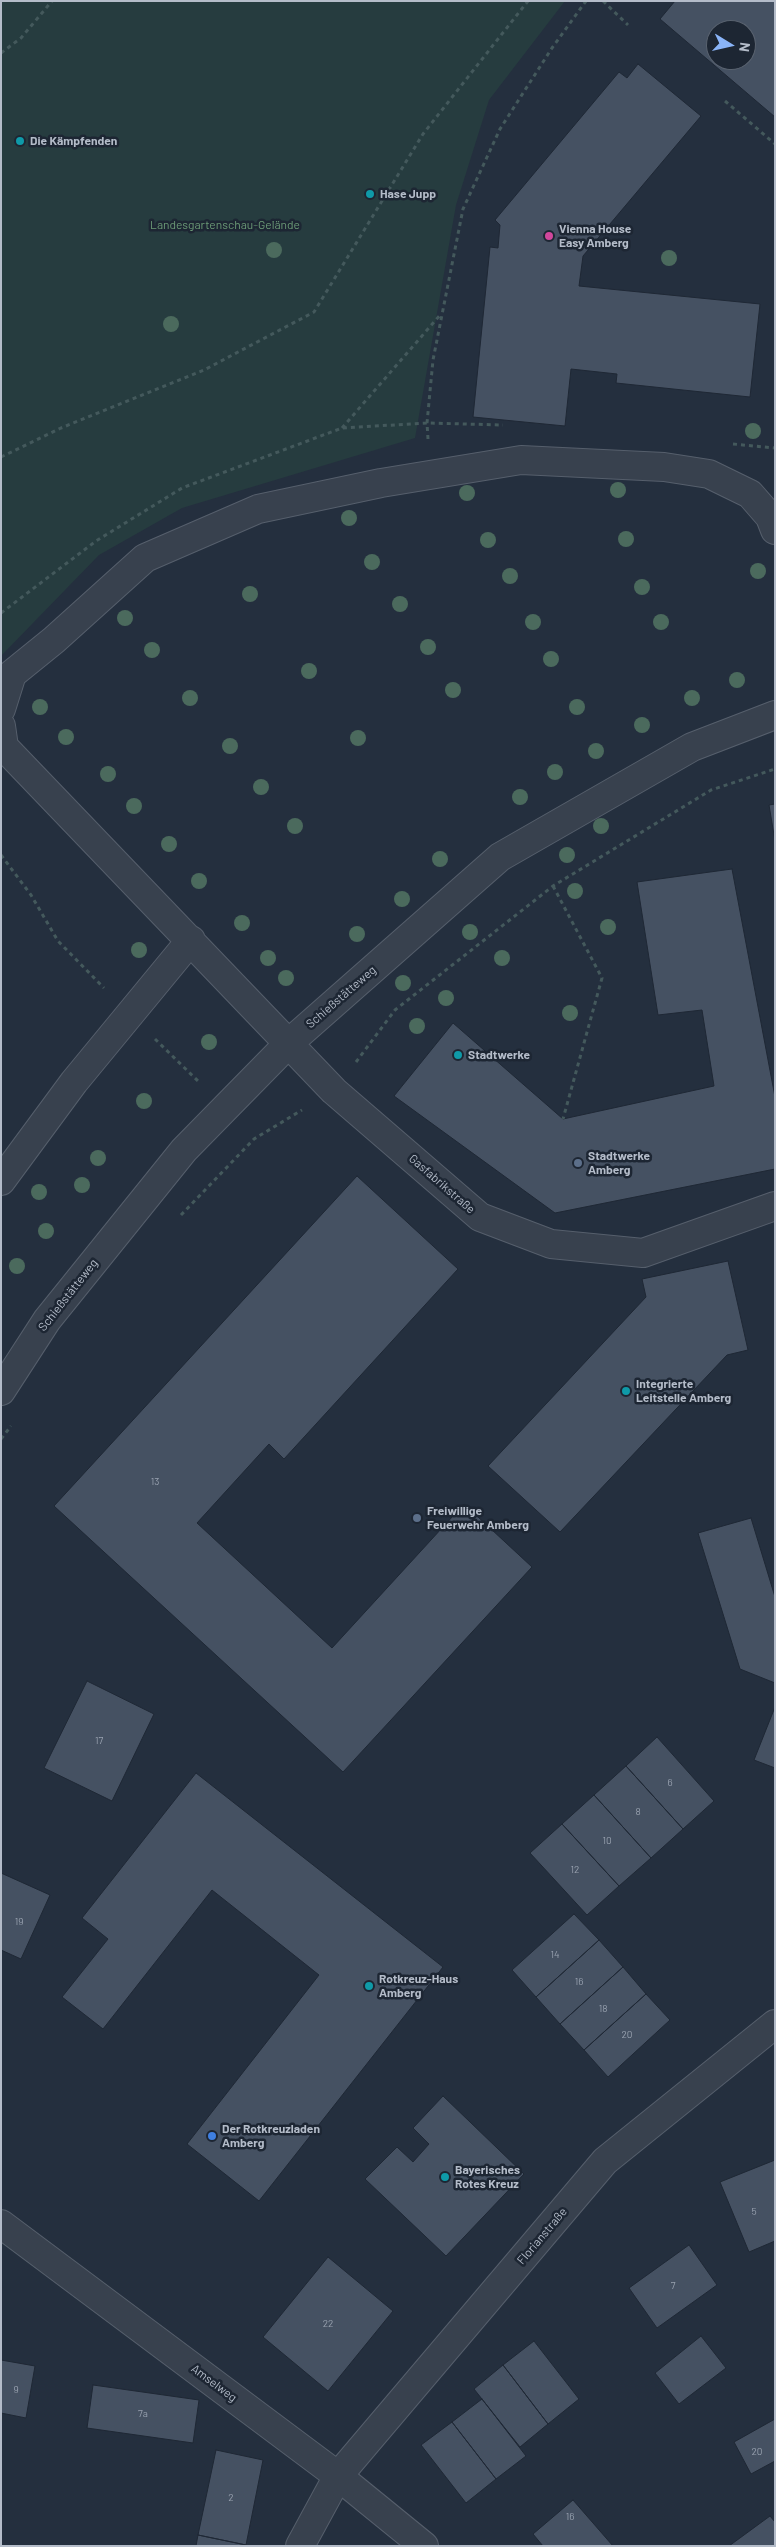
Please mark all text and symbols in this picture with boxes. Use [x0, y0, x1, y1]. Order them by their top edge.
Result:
north arrow [706, 20, 756, 70]
text: N [736, 41, 754, 53]
place label: Die Kämpfenden [30, 134, 117, 148]
marker: Die Kämpfenden [14, 135, 26, 147]
place label: Hase Jupp [380, 187, 436, 201]
marker: Hase Jupp [364, 188, 376, 200]
park label: Landesgartenschau-Gelände [150, 218, 300, 232]
place label: Vienna House Easy Amberg [559, 222, 631, 250]
marker: Vienna House Easy Amberg [543, 230, 555, 242]
street label: Schießstätteweg [303, 963, 379, 1031]
place label: Stadtwerke [468, 1048, 530, 1062]
marker: Stadtwerke [452, 1049, 464, 1061]
place label: Stadtwerke Amberg [588, 1149, 650, 1177]
street label: Gasfabrikstraße [406, 1151, 478, 1217]
marker: Stadtwerke Amberg [572, 1157, 584, 1169]
street label: Schießstätteweg [35, 1256, 101, 1334]
place label: Integrierte Leitstelle Amberg [636, 1377, 731, 1405]
marker: Integrierte Leitstelle Amberg [620, 1385, 632, 1397]
house number: 13 [151, 1476, 159, 1488]
place label: Freiwillige Feuerwehr Amberg [427, 1504, 529, 1532]
marker: Freiwillige Feuerwehr Amberg [411, 1512, 423, 1524]
house number: 17 [95, 1735, 103, 1747]
house number: 6 [667, 1777, 673, 1789]
house number: 8 [635, 1806, 641, 1818]
house number: 10 [602, 1835, 612, 1847]
house number: 12 [571, 1864, 579, 1876]
house number: 19 [15, 1916, 23, 1928]
house number: 14 [550, 1949, 560, 1961]
place label: Rotkreuz-Haus Amberg [379, 1972, 458, 2000]
house number: 16 [575, 1976, 583, 1988]
marker: Rotkreuz-Haus Amberg [363, 1980, 375, 1992]
house number: 18 [599, 2003, 607, 2015]
house number: 20 [621, 2029, 633, 2041]
place label: Der Rotkreuzladen Amberg [222, 2122, 320, 2150]
marker: Der Rotkreuzladen Amberg [206, 2130, 218, 2142]
place label: Bayerisches Rotes Kreuz [455, 2163, 520, 2191]
marker: Bayerisches Rotes Kreuz [439, 2171, 451, 2183]
street label: Florianstraße [514, 2205, 570, 2267]
house number: 5 [751, 2206, 757, 2218]
house number: 7 [671, 2280, 675, 2292]
house number: 22 [323, 2318, 333, 2330]
street label: Amselweg [188, 2361, 240, 2405]
house number: 9 [13, 2384, 19, 2396]
house number: 7a [138, 2408, 148, 2420]
house number: 20 [751, 2446, 763, 2458]
house number: 2 [228, 2492, 234, 2504]
house number: 16 [566, 2511, 574, 2523]

